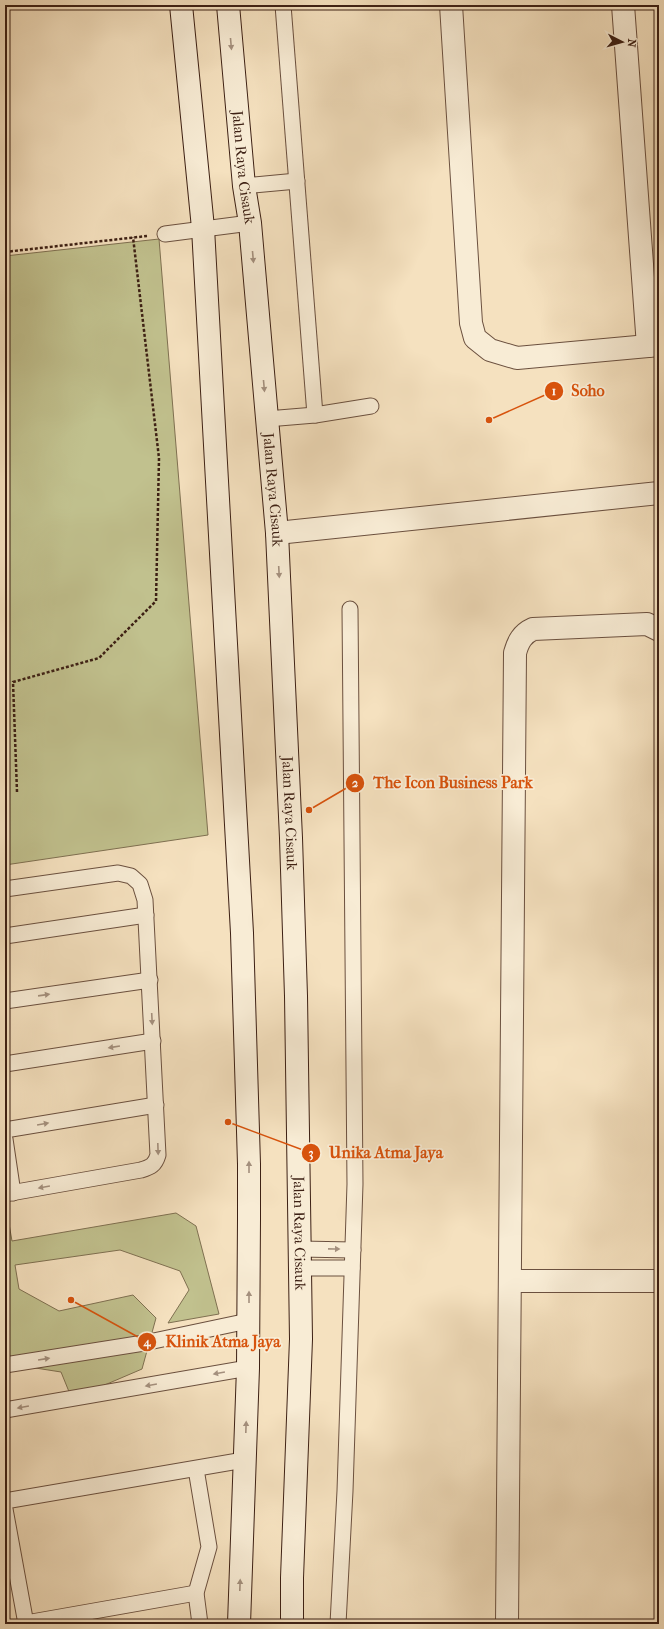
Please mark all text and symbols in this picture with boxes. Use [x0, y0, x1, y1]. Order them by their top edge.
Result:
north arrow [602, 22, 642, 62]
one-way arrow [228, 38, 235, 50]
text: N [624, 38, 638, 48]
street label: Jalan Raya Cisauk [228, 109, 259, 226]
one-way arrow [249, 251, 256, 263]
callout: Soho [544, 377, 613, 405]
one-way arrow [261, 380, 267, 392]
text: Soho [571, 381, 605, 400]
text: 1 [552, 384, 556, 398]
street label: Jalan Raya Cisauk [259, 431, 287, 547]
one-way arrow [275, 566, 282, 578]
street label: Jalan Raya Cisauk [278, 755, 301, 871]
callout: The Icon Business Park [345, 769, 540, 797]
text: The Icon Business Park [372, 773, 533, 792]
text: 2 [352, 776, 359, 790]
one-way arrow [38, 992, 50, 998]
one-way arrow [149, 1013, 155, 1026]
one-way arrow [108, 1044, 121, 1050]
one-way arrow [37, 1121, 50, 1127]
callout: Unika Atma Jaya [301, 1139, 451, 1167]
one-way arrow [154, 1143, 161, 1155]
text: Unika Atma Jaya [328, 1143, 444, 1163]
text: 3 [309, 1146, 314, 1161]
one-way arrow [246, 1160, 252, 1173]
street label: Jalan Raya Cisauk [290, 1175, 309, 1291]
one-way arrow [38, 1184, 50, 1190]
one-way arrow [328, 1246, 341, 1252]
one-way arrow [246, 1290, 252, 1303]
callout: Klinik Atma Jaya [137, 1328, 288, 1356]
text: Klinik Atma Jaya [165, 1332, 281, 1352]
text: 4 [142, 1335, 151, 1350]
one-way arrow [37, 1356, 50, 1362]
one-way arrow [213, 1370, 225, 1376]
one-way arrow [145, 1382, 157, 1388]
one-way arrow [17, 1404, 29, 1410]
one-way arrow [242, 1421, 249, 1433]
one-way arrow [236, 1579, 243, 1591]

